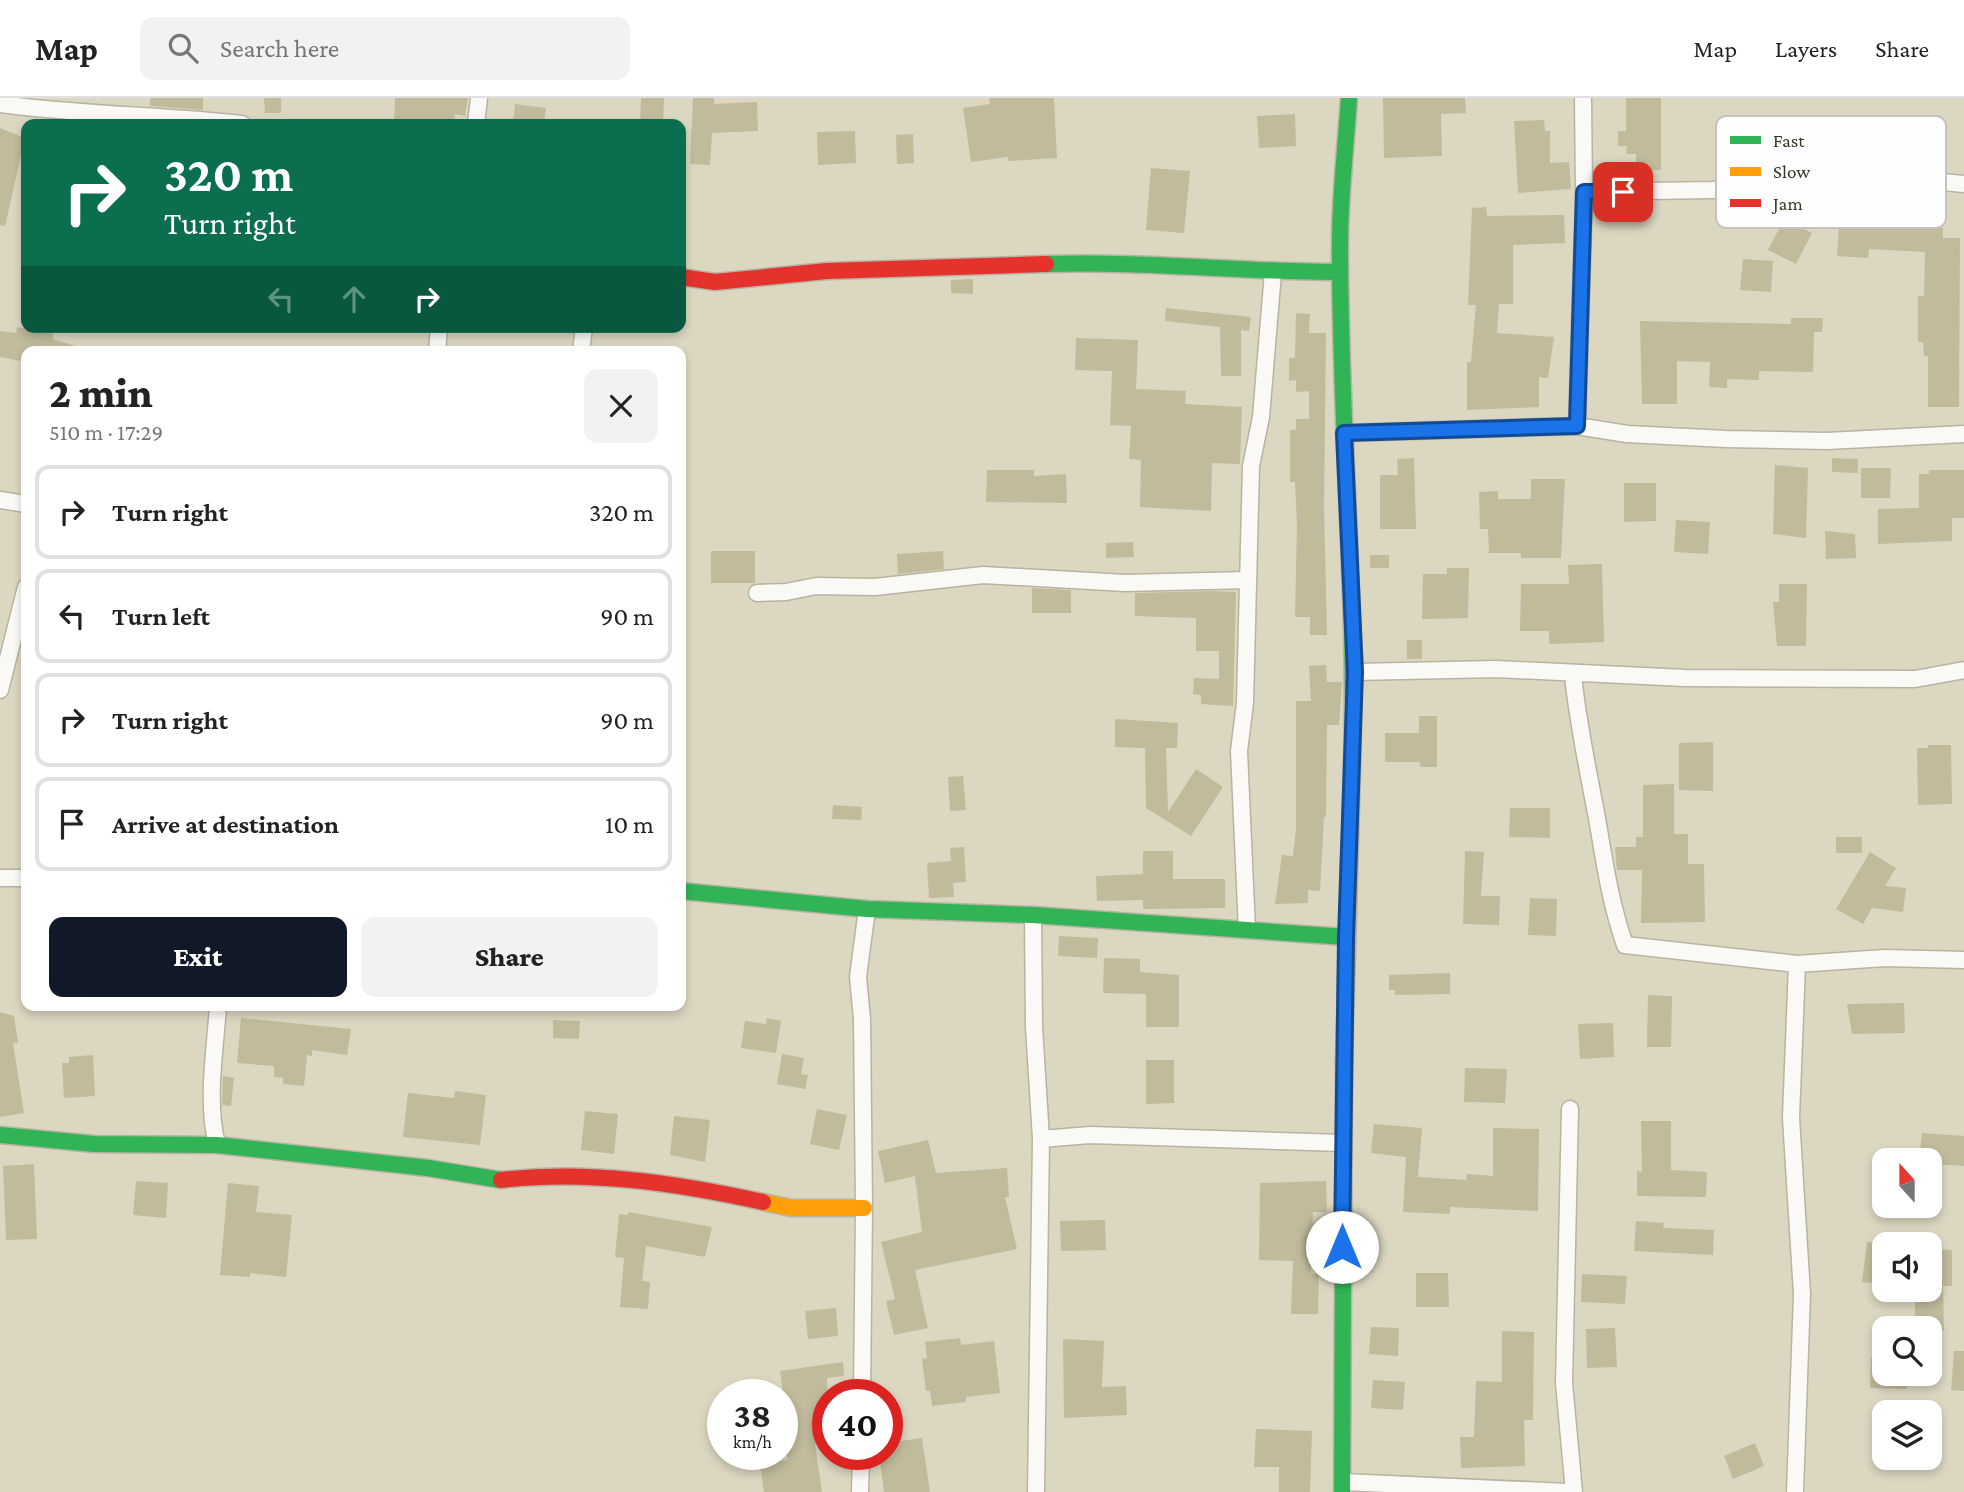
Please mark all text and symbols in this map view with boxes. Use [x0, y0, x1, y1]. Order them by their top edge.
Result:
search box [140, 17, 630, 80]
icon: search [164, 29, 202, 67]
text: Map [35, 30, 98, 67]
text: Search here [220, 34, 339, 63]
text: Map [1693, 35, 1737, 62]
text: Layers [1775, 35, 1837, 62]
text: Share [1875, 35, 1929, 62]
legend [1716, 116, 1946, 228]
text: Fast [1773, 130, 1805, 151]
icon: right [49, 147, 140, 238]
text: 320 m [164, 147, 293, 202]
text: Slow [1773, 161, 1810, 182]
pin [1593, 162, 1653, 222]
icon: arrive [1604, 173, 1642, 211]
text: Jam [1771, 193, 1803, 214]
text: Turn right [164, 205, 296, 241]
icon: left [262, 280, 300, 318]
icon: ahead [335, 280, 373, 318]
icon: right [408, 280, 446, 318]
text: 2 min [49, 369, 153, 416]
button: close [584, 369, 658, 443]
text: 510 m · 17:29 [49, 419, 163, 445]
icon: right [53, 493, 91, 531]
text: Turn right [112, 498, 228, 527]
text: 320 m [589, 498, 654, 527]
icon: left [53, 597, 91, 635]
text: Turn left [112, 602, 210, 631]
text: 90 m [600, 602, 654, 631]
icon: right [53, 701, 91, 739]
text: Turn right [112, 706, 228, 735]
text: 90 m [600, 706, 654, 735]
icon: arrive [53, 805, 91, 843]
text: Arrive at destination [112, 810, 339, 839]
text: 10 m [605, 810, 654, 839]
button: Exit [49, 917, 347, 997]
button: Share [361, 917, 658, 997]
north arrow [1872, 1148, 1942, 1218]
map controls [1872, 1148, 1942, 1470]
position arrow [1305, 1210, 1379, 1284]
button: sound [1872, 1232, 1942, 1302]
button: search [1872, 1316, 1942, 1386]
speed limit sign: 40 [812, 1379, 903, 1470]
text: 38 [734, 1396, 771, 1435]
button: layers [1872, 1400, 1942, 1470]
text: km/h [733, 1432, 772, 1452]

